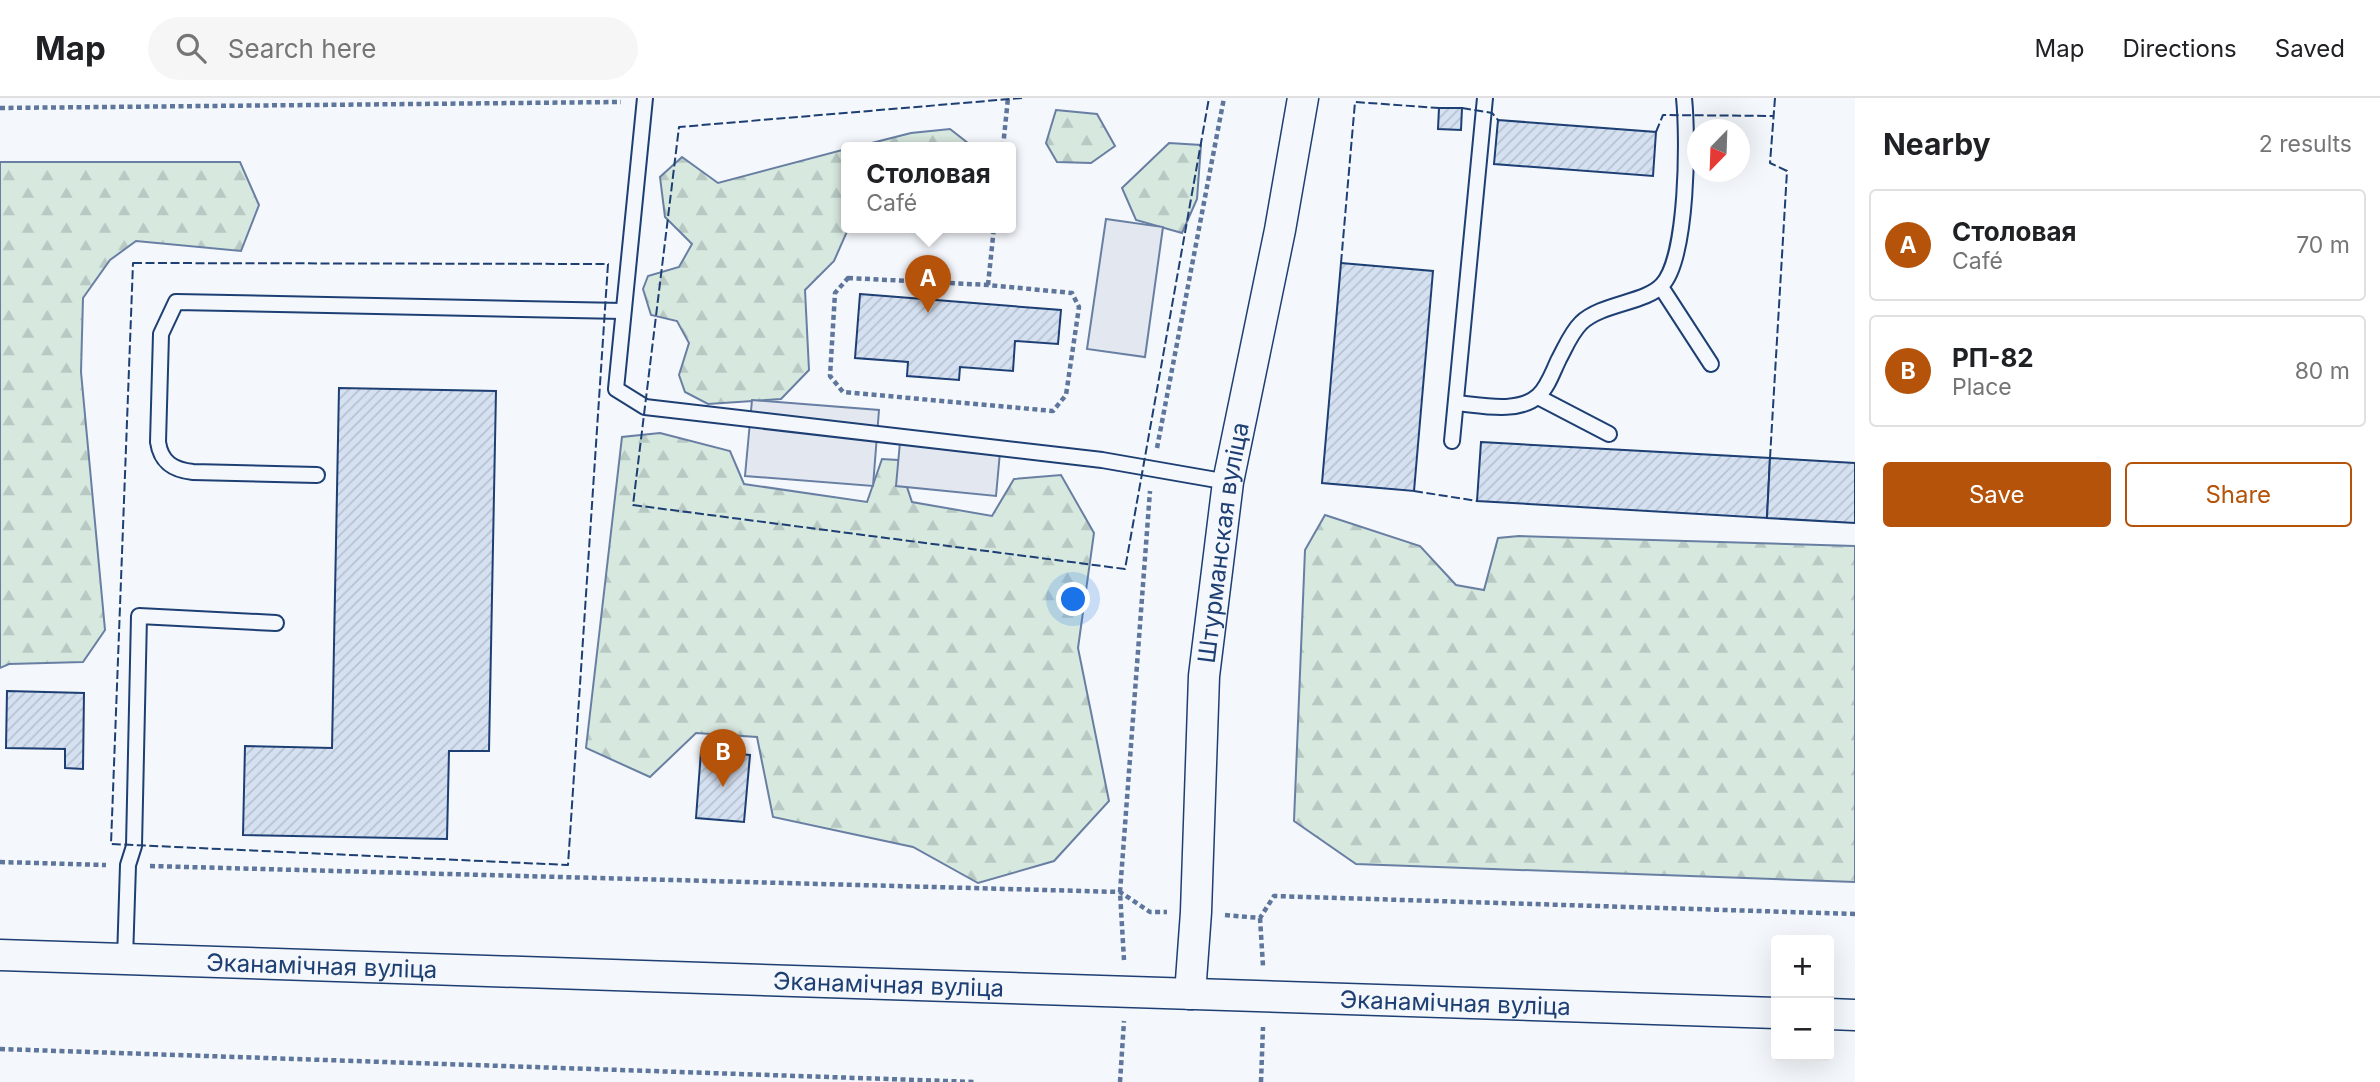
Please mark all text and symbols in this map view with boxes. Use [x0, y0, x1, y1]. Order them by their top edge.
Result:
search box [148, 17, 638, 80]
text: Map [35, 28, 106, 68]
icon: search [172, 29, 210, 67]
text: Search here [228, 33, 376, 64]
text: Map [2035, 34, 2084, 63]
text: Directions [2122, 34, 2237, 63]
text: Saved [2275, 34, 2345, 63]
north arrow [1687, 119, 1750, 182]
text: Nearby [1883, 126, 1991, 162]
text: 2 results [2259, 130, 2352, 158]
popup [841, 142, 1016, 233]
text: Столовая [866, 158, 991, 189]
text: Café [866, 189, 917, 217]
text: Столовая [1952, 216, 2077, 247]
text: A [1899, 231, 1917, 259]
text: 70 m [2296, 231, 2350, 259]
text: Café [1952, 247, 2003, 275]
pin: A [905, 255, 951, 313]
text: РП-82 [1952, 342, 2034, 373]
text: B [1900, 357, 1916, 385]
text: 80 m [2295, 357, 2350, 385]
text: Place [1952, 373, 2012, 401]
street label: Штурманская вуліца [1191, 420, 1254, 665]
button: Save [1883, 462, 2111, 527]
button: Share [2125, 462, 2352, 527]
your location [1056, 582, 1090, 616]
pin: B [700, 729, 746, 787]
map controls [1771, 935, 1834, 1061]
button: + [1771, 935, 1834, 998]
street label: Эканамічная вуліца [206, 947, 438, 984]
street label: Эканамічная вуліца [773, 966, 1004, 1002]
street label: Эканамічная вуліца [1339, 984, 1571, 1021]
button: − [1771, 998, 1834, 1061]

